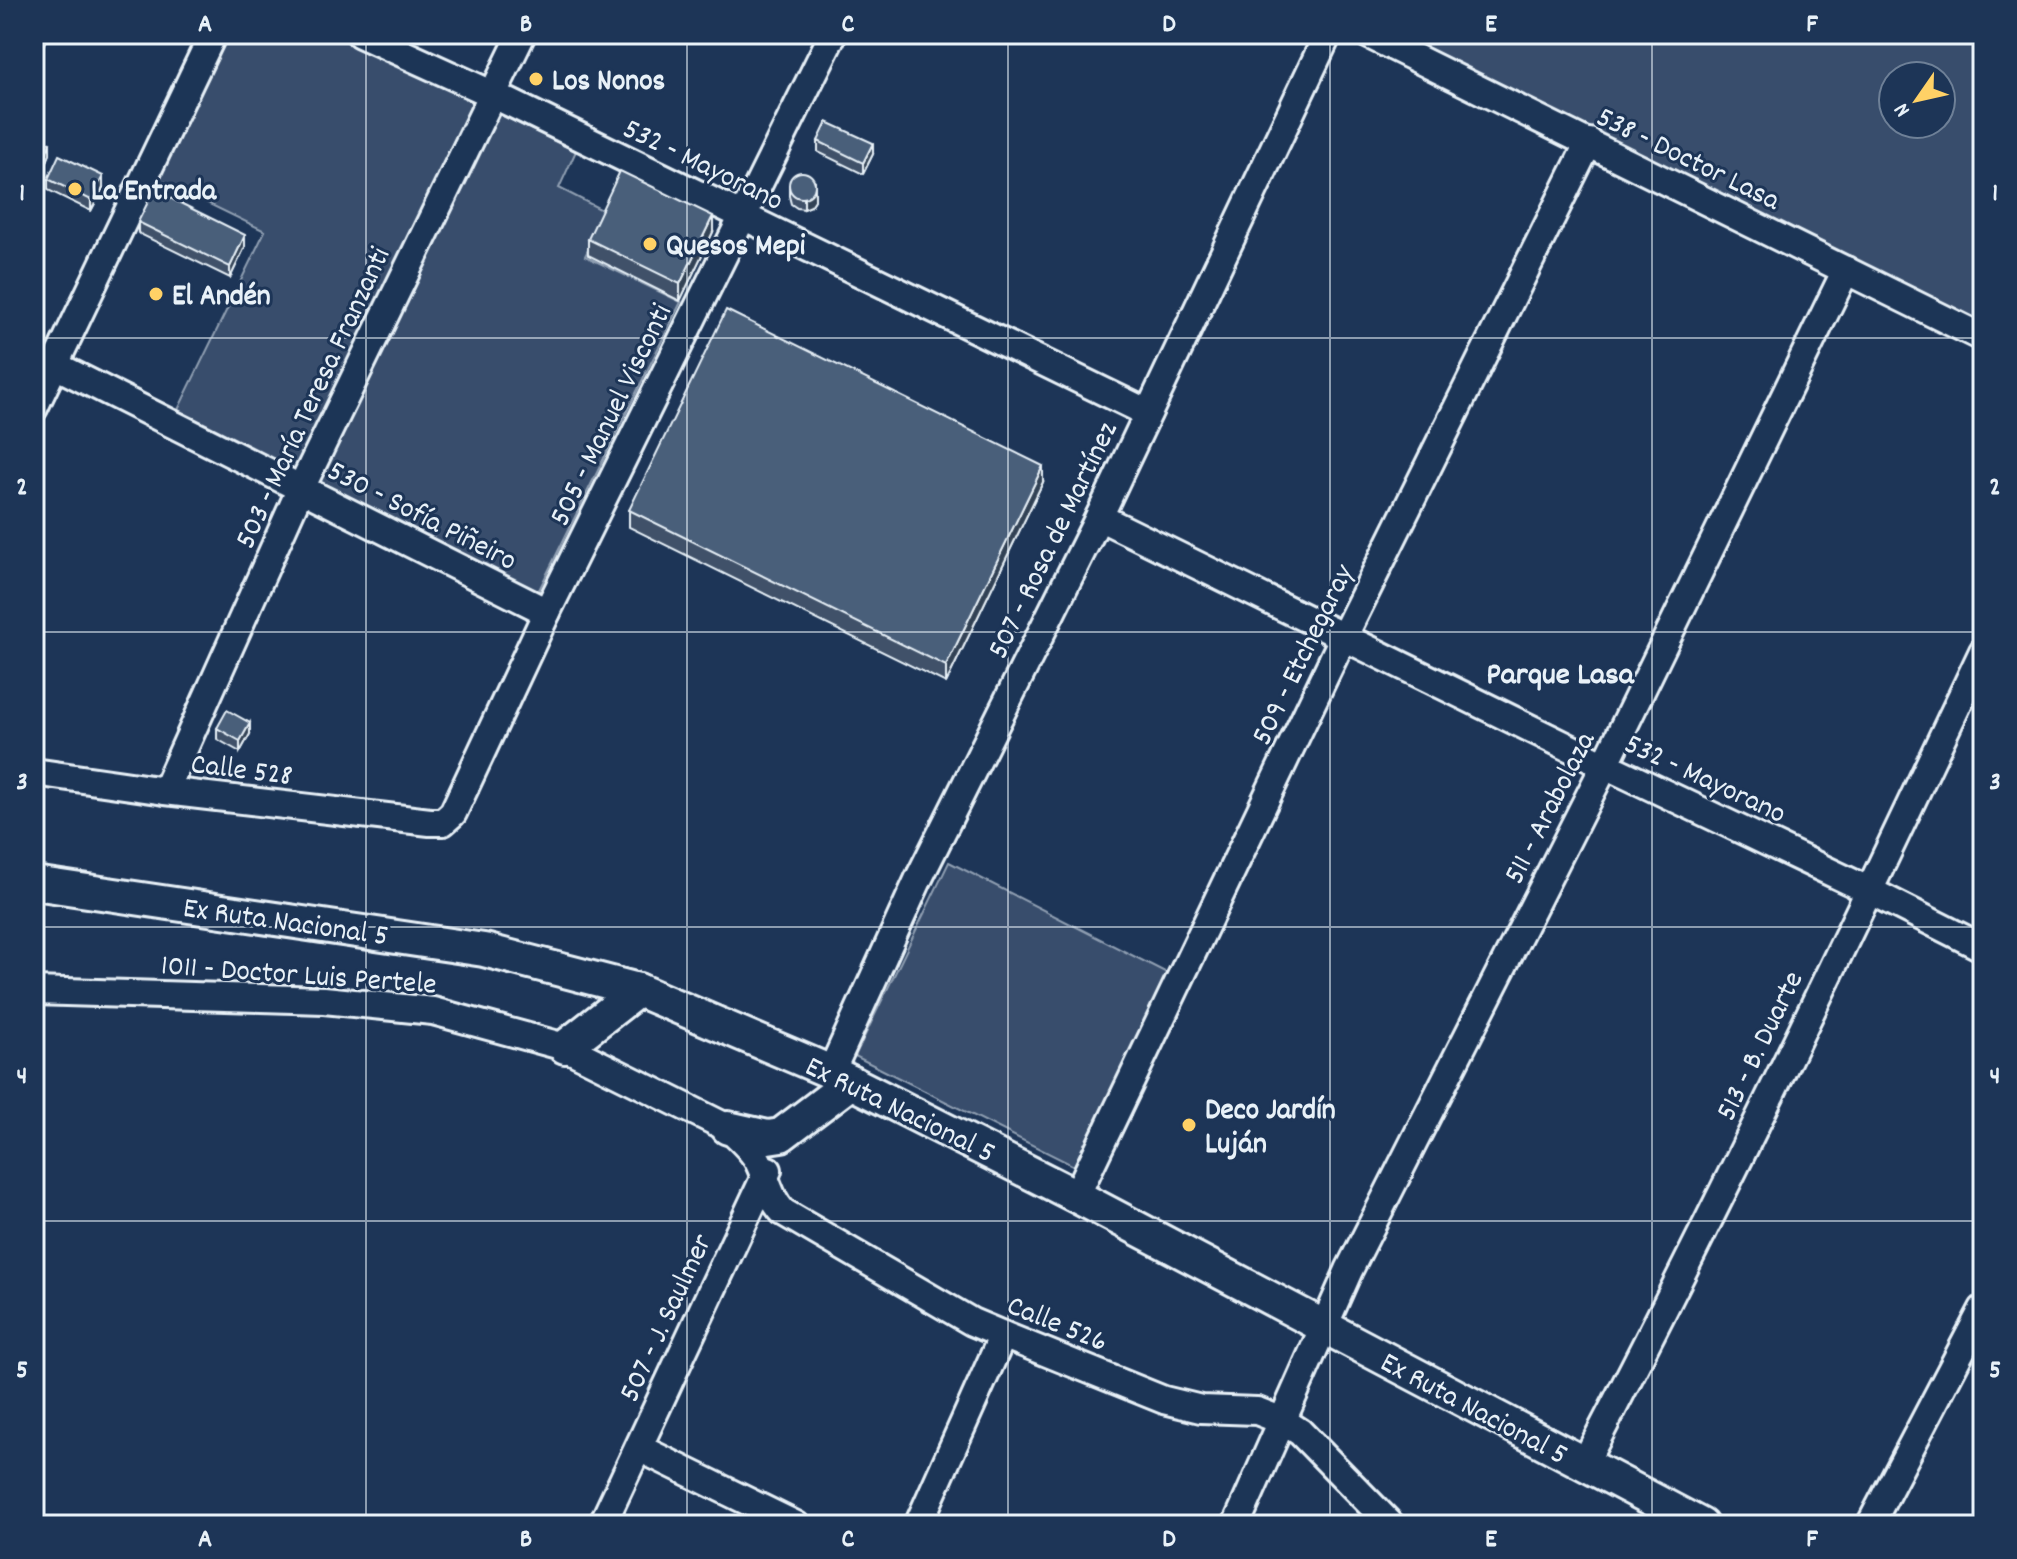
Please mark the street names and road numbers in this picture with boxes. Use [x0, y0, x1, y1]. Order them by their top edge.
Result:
street label: 538 - Doctor Lasa [1588, 98, 1787, 225]
street label: 532 - Mayorano [614, 110, 790, 224]
street label: 503 - María Teresa Franzanti [226, 241, 404, 557]
street label: 505 - Manuel Visconti [541, 298, 685, 534]
street label: 507 - Rosa de Martínez [979, 415, 1131, 667]
street label: 530 - Sofía Piñeiro [319, 452, 523, 584]
street label: 509 - Etchegaray [1243, 558, 1368, 754]
street label: 511 - Arabolaza [1495, 725, 1609, 893]
street label: 532 - Mayorano [1616, 725, 1792, 837]
street label: Calle 528 [188, 745, 295, 800]
street label: Ex Ruta Nacional 5 [180, 889, 391, 960]
street label: 1011 - Doctor Luis Pertele [159, 946, 438, 1009]
street label: 513 - B. Duarte [1707, 965, 1817, 1129]
street label: Ex Ruta Nacional 5 [797, 1047, 1001, 1177]
street label: 507 - J. Saulmer [610, 1228, 726, 1410]
street label: Calle 526 [1000, 1287, 1113, 1366]
street label: Ex Ruta Nacional 5 [1371, 1343, 1574, 1478]

